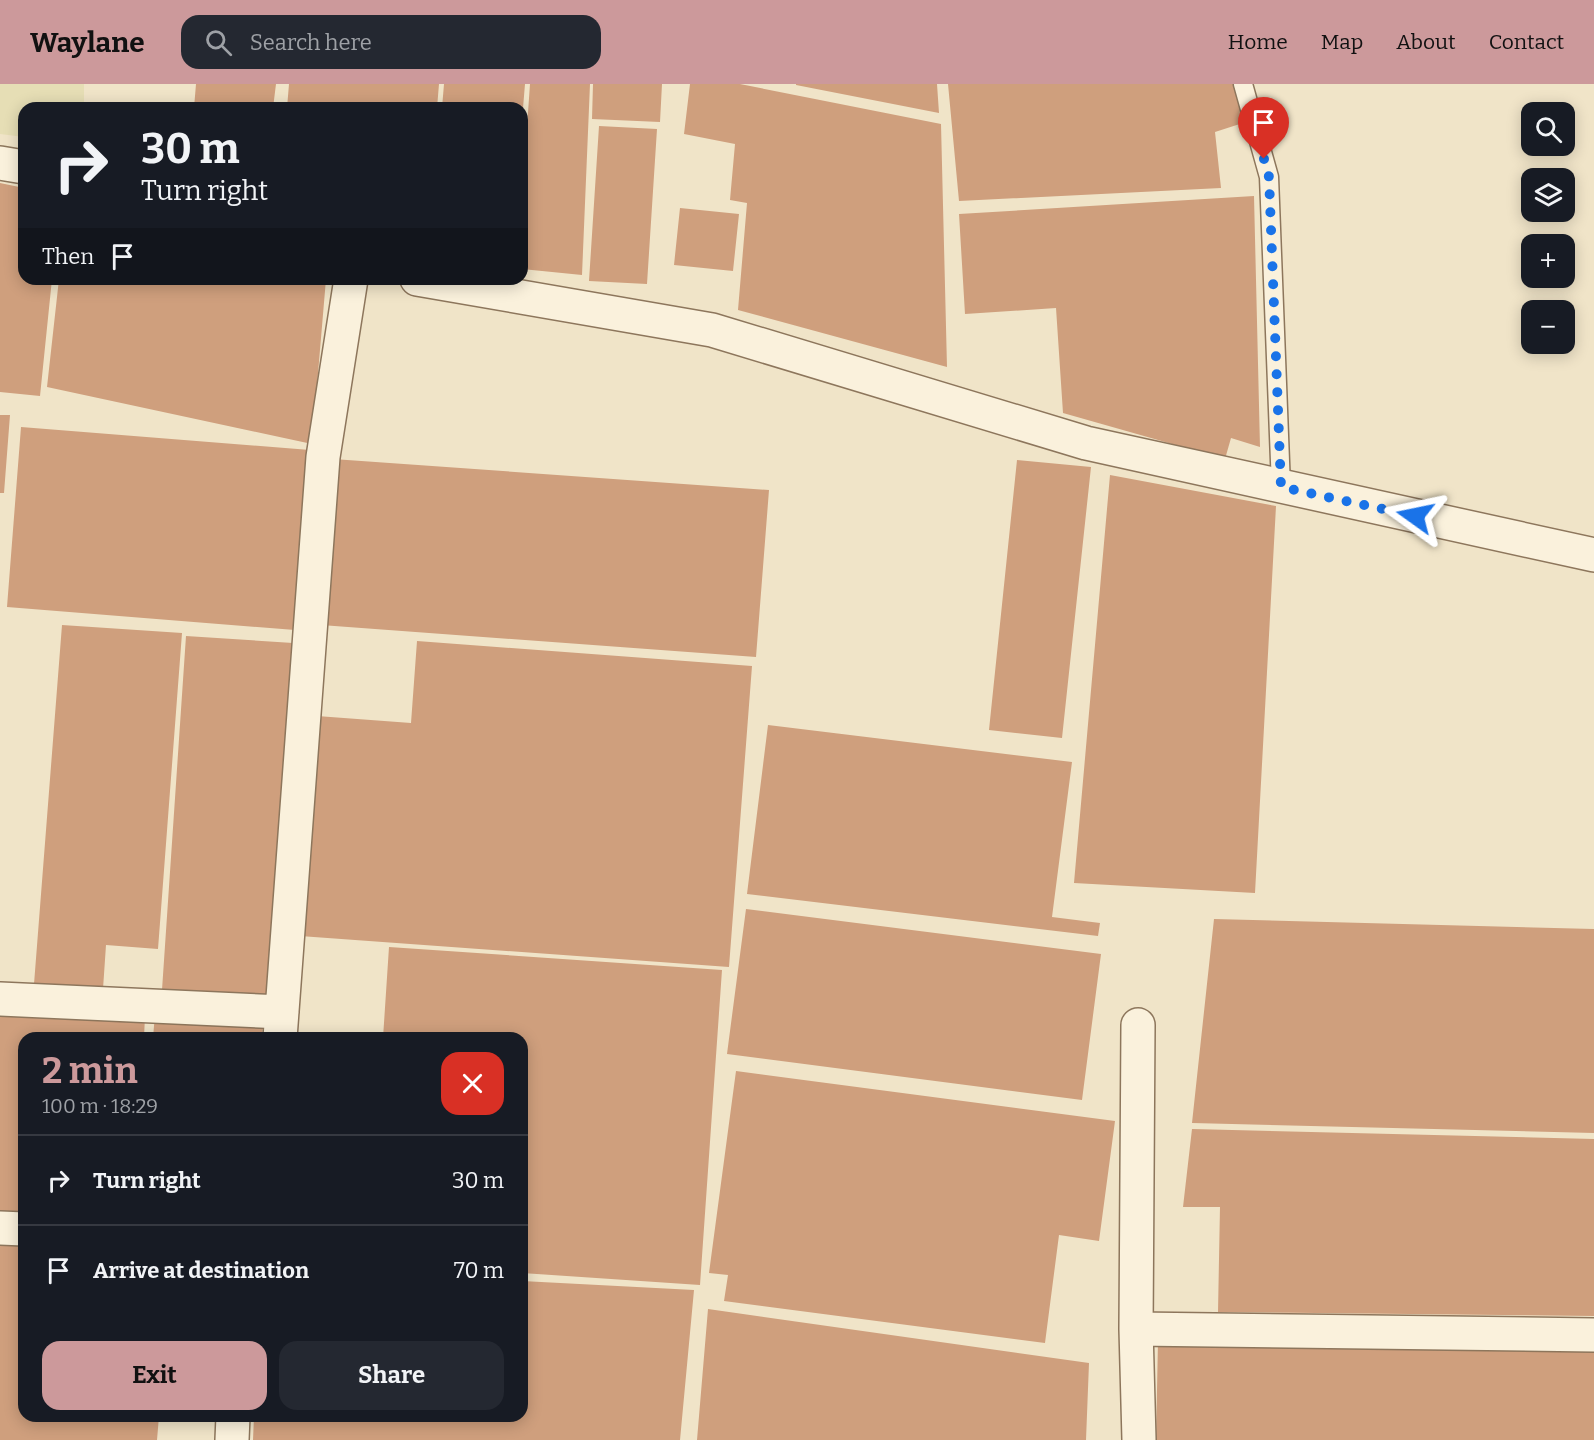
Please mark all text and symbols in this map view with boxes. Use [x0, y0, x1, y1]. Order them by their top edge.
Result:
search box [181, 15, 601, 69]
text: Waylane [30, 26, 145, 59]
icon: search [202, 26, 235, 59]
text: Search here [250, 29, 372, 56]
text: Home [1228, 29, 1288, 55]
text: Map [1321, 29, 1363, 55]
text: About [1396, 29, 1456, 55]
text: Contact [1489, 29, 1564, 55]
pin [1238, 97, 1289, 159]
map controls [1521, 102, 1575, 354]
button: search [1521, 102, 1575, 156]
icon: arrive [1247, 106, 1280, 139]
text: 30 m [141, 124, 240, 174]
icon: right [42, 126, 120, 204]
button: layers [1521, 168, 1575, 222]
text: Turn right [141, 175, 268, 207]
button: + [1521, 234, 1575, 288]
icon: arrive [106, 240, 139, 273]
text: Then [42, 243, 94, 270]
button: − [1521, 300, 1575, 354]
position arrow [1383, 484, 1447, 548]
text: 2 min [42, 1049, 138, 1093]
button: close [441, 1052, 504, 1115]
text: 100 m · 18:29 [42, 1094, 158, 1118]
icon: right [42, 1164, 75, 1197]
text: Turn right [93, 1167, 201, 1194]
text: 30 m [452, 1167, 504, 1194]
icon: arrive [42, 1254, 75, 1287]
text: Arrive at destination [93, 1257, 309, 1284]
text: 70 m [454, 1257, 504, 1284]
button: Exit [42, 1341, 267, 1410]
button: Share [279, 1341, 504, 1410]

